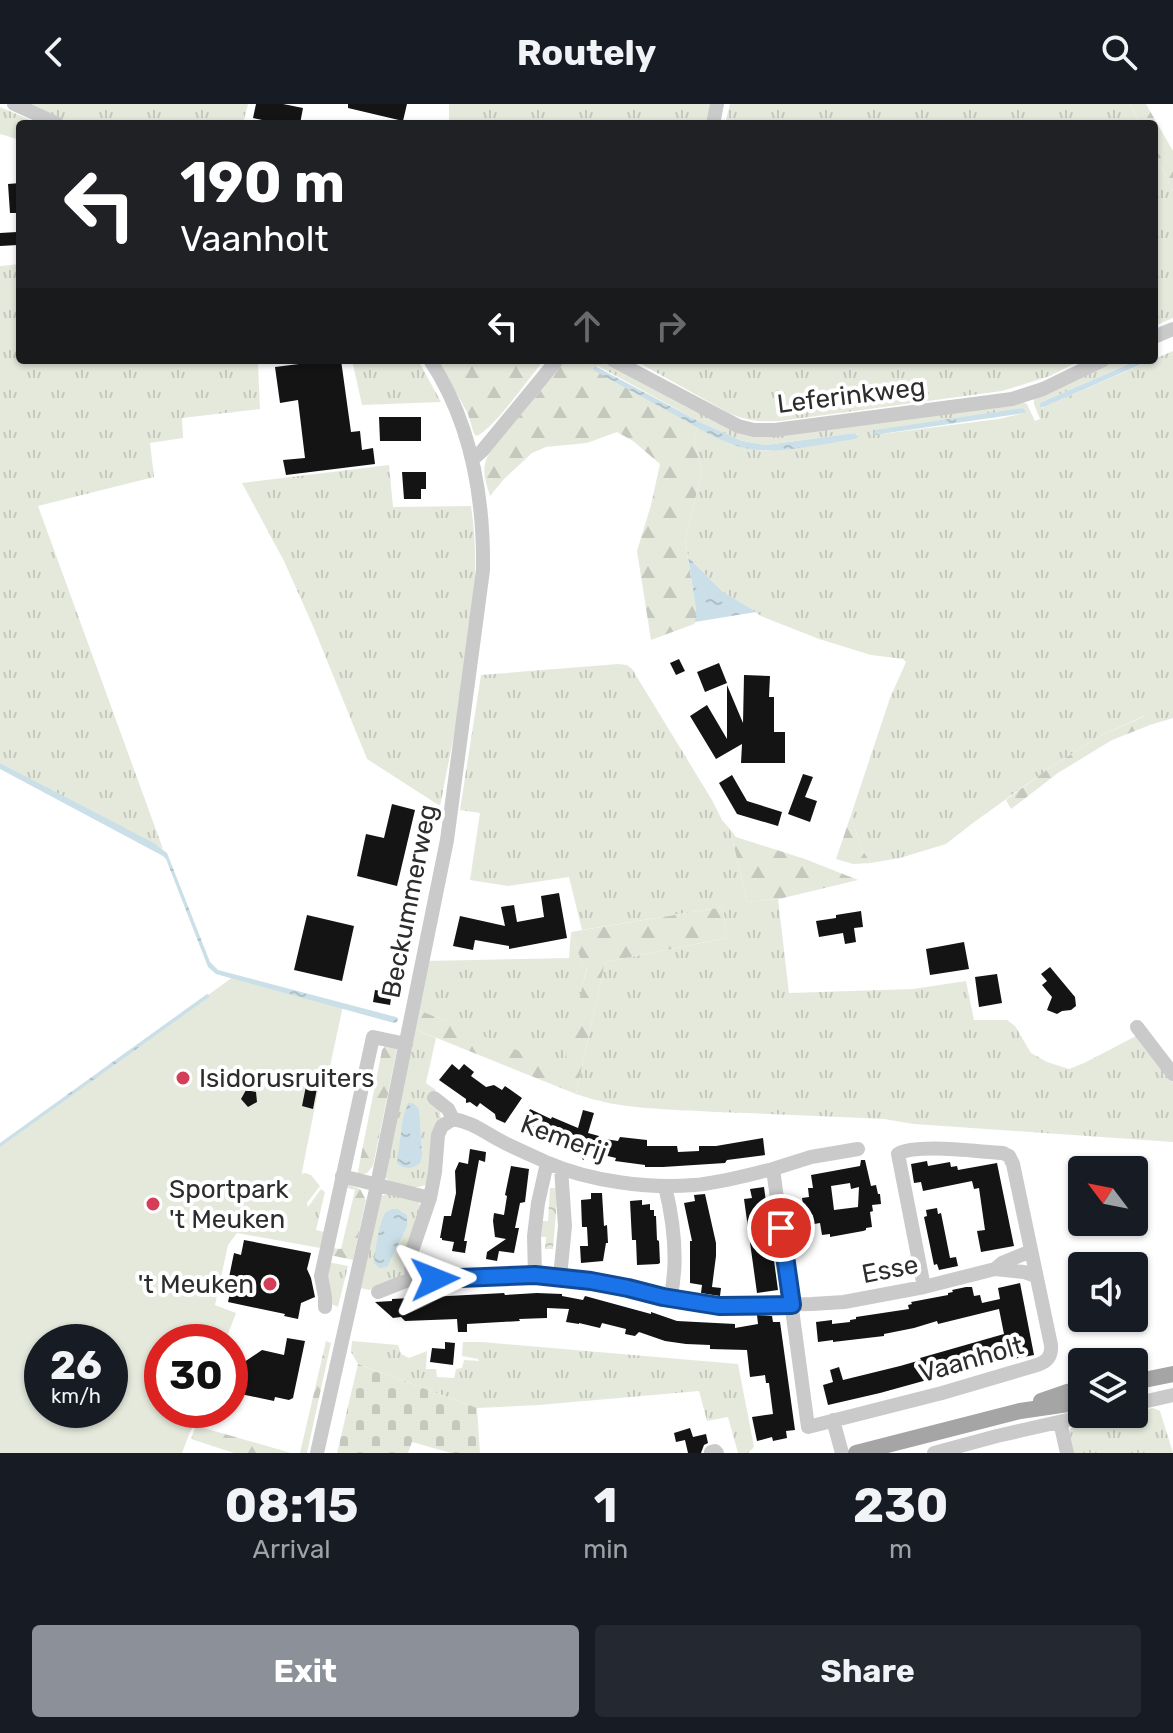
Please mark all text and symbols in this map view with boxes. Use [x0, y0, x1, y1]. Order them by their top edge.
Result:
icon: back [32, 30, 76, 74]
icon: search [1097, 30, 1141, 74]
text: Routely [517, 31, 656, 74]
text: 190 m [180, 150, 345, 216]
icon: left [48, 152, 152, 256]
text: Vaanholt [180, 217, 329, 260]
icon: left [481, 304, 525, 348]
icon: ahead [565, 304, 609, 348]
icon: right [649, 304, 693, 348]
street label: Leferinkweg [775, 371, 927, 420]
street label: Beckummerweg [376, 802, 443, 1001]
place label: Isidorusruiters [199, 1063, 375, 1094]
marker: Isidorusruiters [174, 1069, 192, 1087]
street label: Kemerij [516, 1109, 611, 1168]
north arrow [1068, 1156, 1148, 1236]
map controls [1068, 1156, 1148, 1428]
place label: Sportpark 't Meuken [169, 1174, 289, 1235]
pin [747, 1194, 815, 1262]
marker: Sportpark 't Meuken [144, 1195, 162, 1213]
icon: arrive [759, 1206, 803, 1250]
position arrow [393, 1237, 477, 1321]
street label: Esse [859, 1249, 921, 1290]
button: sound [1068, 1252, 1148, 1332]
place label: 't Meuken [138, 1269, 254, 1300]
marker: 't Meuken [261, 1275, 279, 1293]
speed limit sign: 30 [144, 1324, 248, 1428]
street label: Vaanholt [915, 1330, 1027, 1389]
text: 26 [50, 1342, 102, 1389]
button: layers [1068, 1348, 1148, 1428]
text: km/h [51, 1384, 101, 1408]
text: 08:15 [225, 1477, 359, 1534]
text: 1 [594, 1477, 618, 1534]
text: 230 [853, 1477, 948, 1534]
text: Arrival [253, 1534, 331, 1565]
text: min [583, 1534, 628, 1565]
text: m [889, 1534, 912, 1565]
button: Exit [32, 1625, 579, 1717]
button: Share [595, 1625, 1141, 1717]

